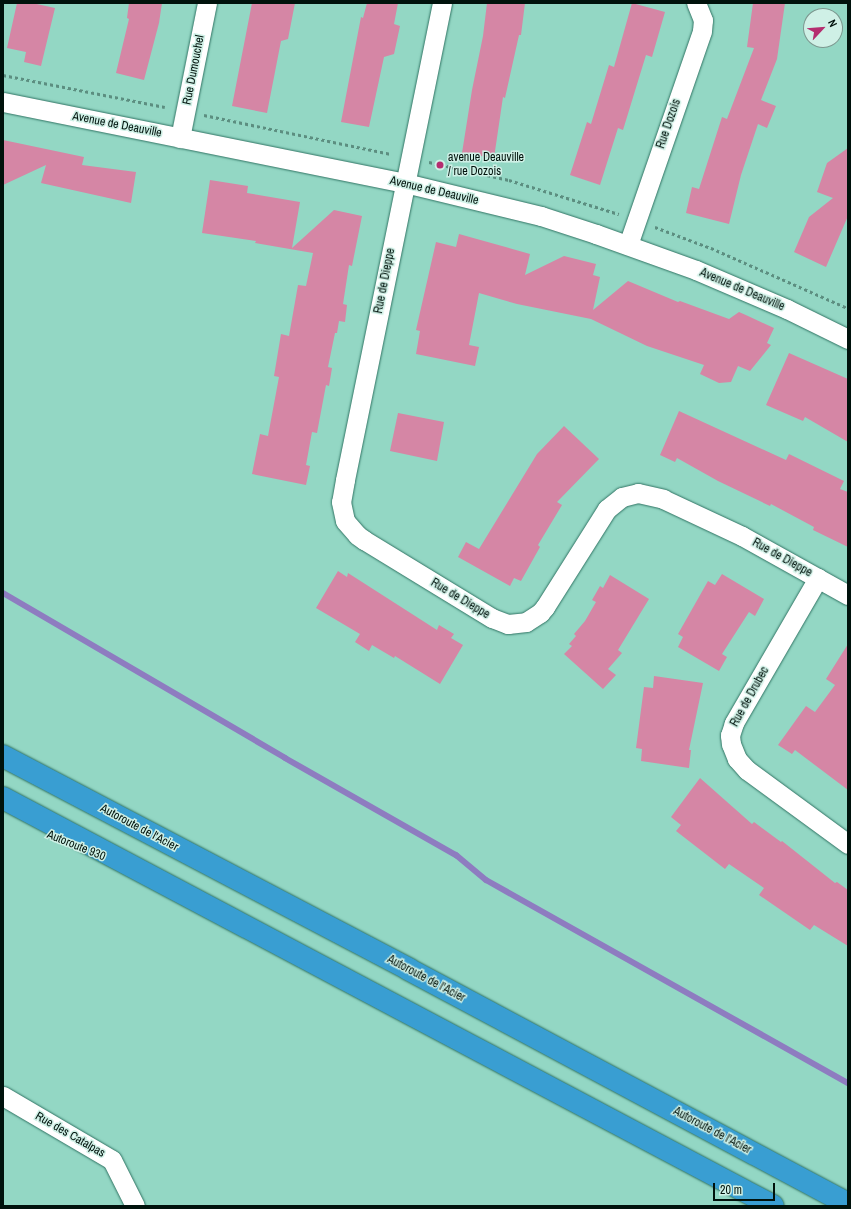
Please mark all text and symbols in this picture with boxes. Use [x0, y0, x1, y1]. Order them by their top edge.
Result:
north arrow [803, 8, 843, 48]
text: N [825, 17, 841, 29]
street label: Rue Dumouchel [180, 34, 208, 106]
street label: Rue Dozois [654, 97, 684, 151]
street label: Avenue de Deauville [71, 109, 163, 141]
place label: avenue Deauville / rue Dozois [448, 151, 524, 179]
marker: avenue Deauville / rue Dozois [435, 160, 445, 170]
street label: Avenue de Deauville [388, 174, 480, 208]
street label: Rue de Dieppe [372, 247, 398, 315]
street label: Avenue de Deauville [697, 266, 787, 314]
street label: Rue de Dieppe [750, 536, 814, 580]
street label: Rue de Dieppe [428, 576, 492, 622]
street label: Rue de Drubec [728, 665, 772, 729]
street label: Autoroute de l'Acier [98, 801, 180, 855]
street label: Autoroute 930 [45, 828, 107, 864]
street label: Autoroute de l'Acier [385, 952, 467, 1006]
street label: Autoroute de l'Acier [671, 1104, 753, 1158]
street label: Rue des Catalpas [33, 1109, 107, 1161]
scale bar [715, 1175, 777, 1201]
text: 20 m [720, 1182, 742, 1198]

